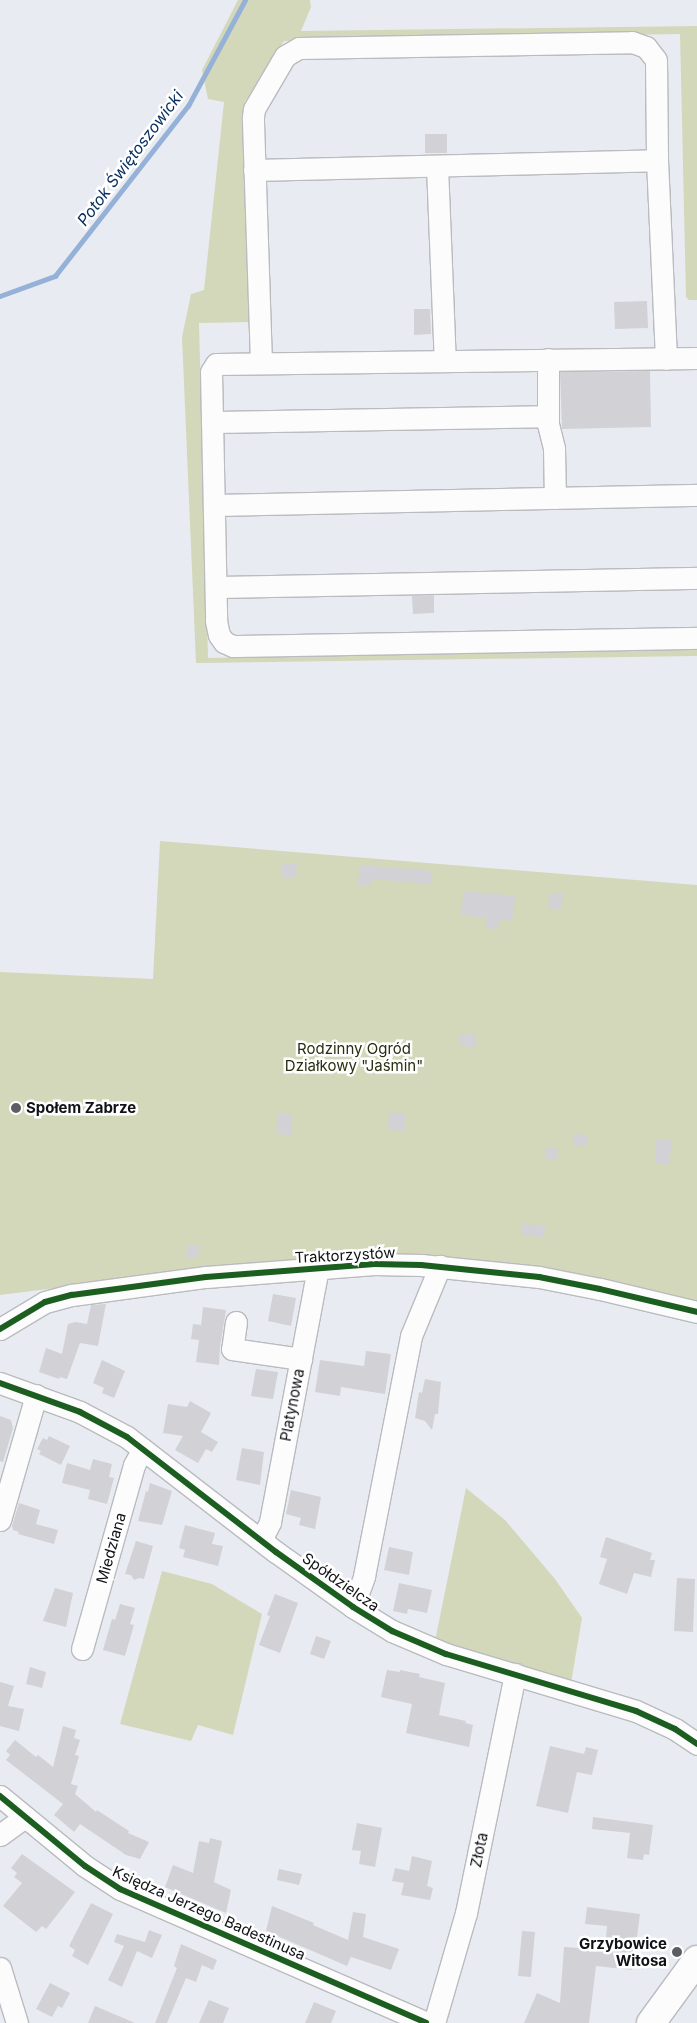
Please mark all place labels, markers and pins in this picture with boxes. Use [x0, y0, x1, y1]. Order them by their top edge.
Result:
place label: Społem Zabrze [26, 1099, 136, 1117]
marker: Społem Zabrze [10, 1102, 22, 1114]
place label: Grzybowice Witosa [579, 1934, 667, 1969]
marker: Grzybowice Witosa [671, 1946, 683, 1958]

